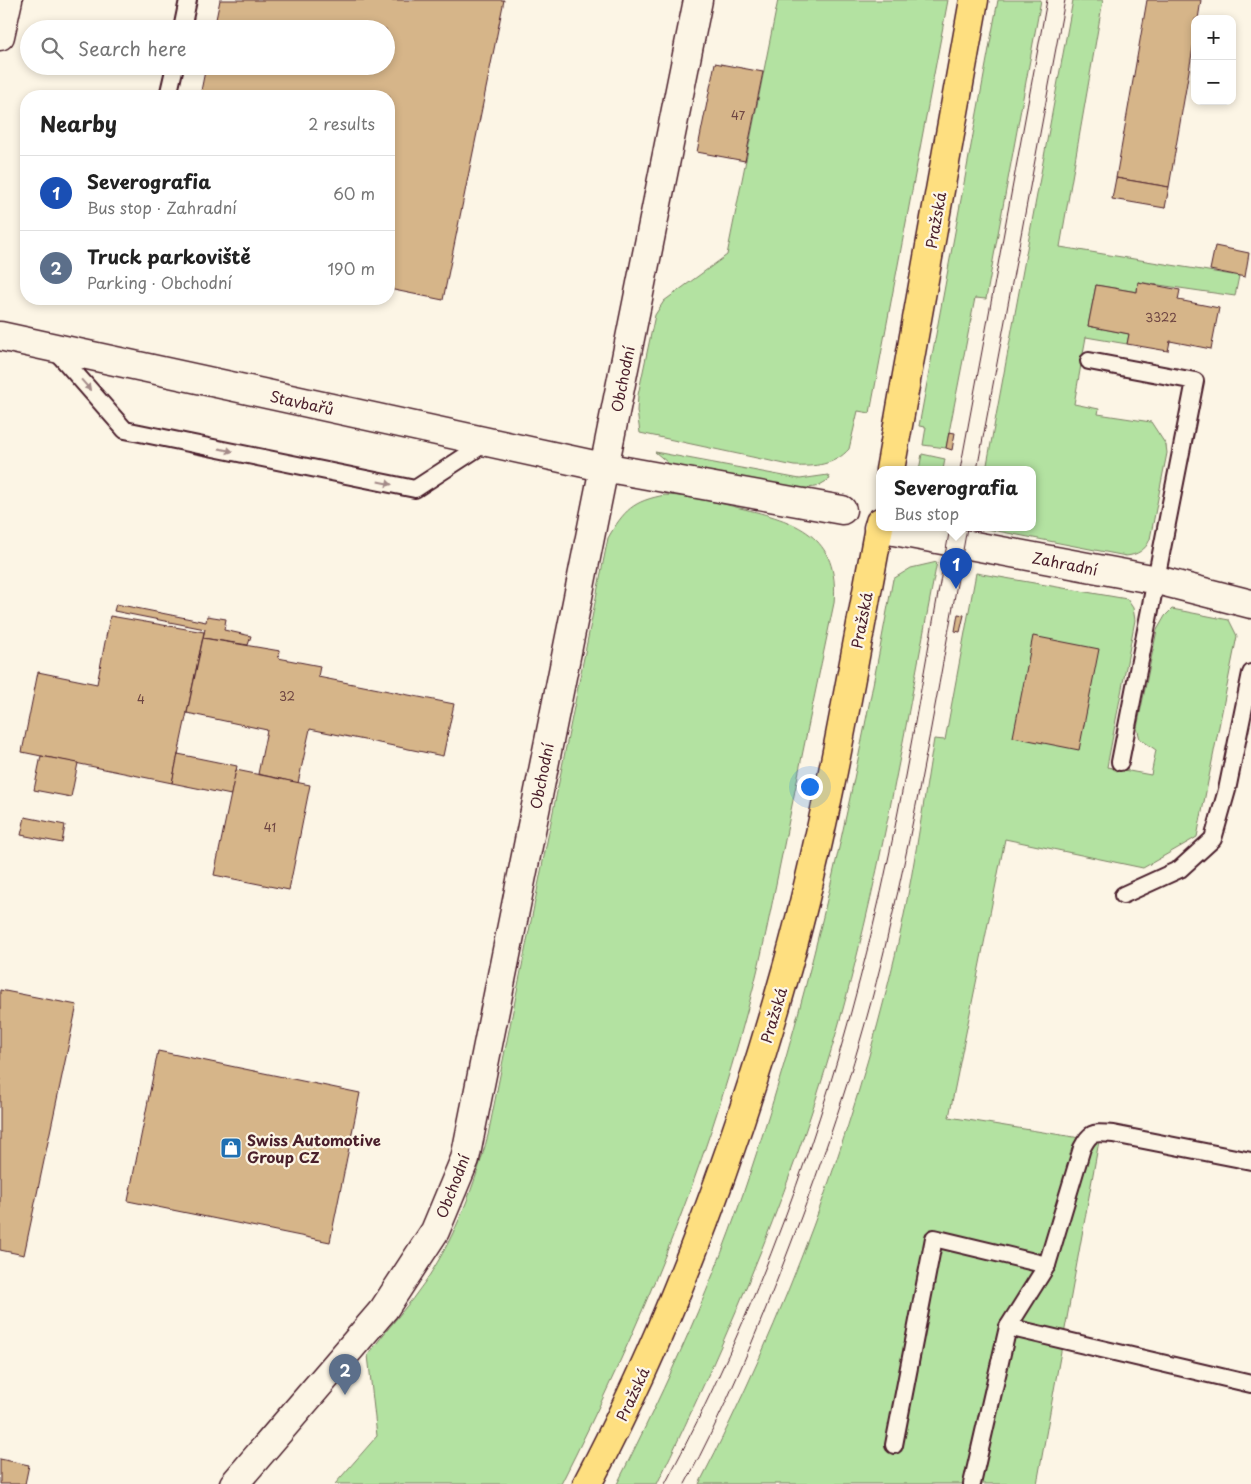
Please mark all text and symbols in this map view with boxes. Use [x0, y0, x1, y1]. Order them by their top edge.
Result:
map controls [1191, 15, 1236, 105]
button: + [1191, 15, 1236, 60]
search box [20, 20, 395, 75]
icon: search [38, 34, 66, 62]
text: Search here [78, 34, 187, 62]
button: − [1191, 60, 1236, 105]
house number: 47 [731, 106, 746, 124]
text: Nearby [40, 107, 117, 139]
text: 2 results [308, 111, 375, 135]
text: Severografia [87, 167, 211, 195]
text: 1 [52, 181, 60, 205]
text: 60 m [333, 181, 375, 205]
street label: Pražská [919, 189, 951, 250]
text: Bus stop · Zahradní [87, 195, 237, 219]
text: Truck parkoviště [87, 242, 251, 270]
text: 2 [50, 256, 62, 280]
text: 190 m [327, 256, 375, 280]
text: Parking · Obchodní [87, 270, 232, 294]
house number: 3322 [1145, 308, 1177, 326]
street label: Obchodní [604, 343, 640, 414]
one-way arrow [80, 378, 92, 390]
street label: Stavbařů [268, 384, 336, 420]
one-way arrow [218, 447, 234, 455]
popup [876, 466, 1036, 531]
text: Severografia [894, 473, 1018, 501]
one-way arrow [377, 479, 392, 487]
text: Bus stop [894, 501, 959, 525]
street label: Zahradní [1030, 545, 1100, 581]
pin: 1 [940, 548, 972, 589]
street label: Pražská [844, 589, 878, 650]
house number: 32 [279, 687, 295, 705]
house number: 4 [137, 690, 145, 708]
street label: Obchodní [523, 740, 559, 811]
your location [797, 774, 823, 800]
house number: 41 [264, 818, 276, 836]
street label: Pražská [754, 984, 793, 1046]
place label: Swiss Automotive Group CZ [247, 1128, 381, 1168]
shop icon: Swiss Automotive Group CZ [219, 1136, 243, 1160]
street label: Obchodní [429, 1150, 475, 1221]
pin: 2 [329, 1354, 361, 1395]
street label: Pražská [610, 1363, 655, 1425]

